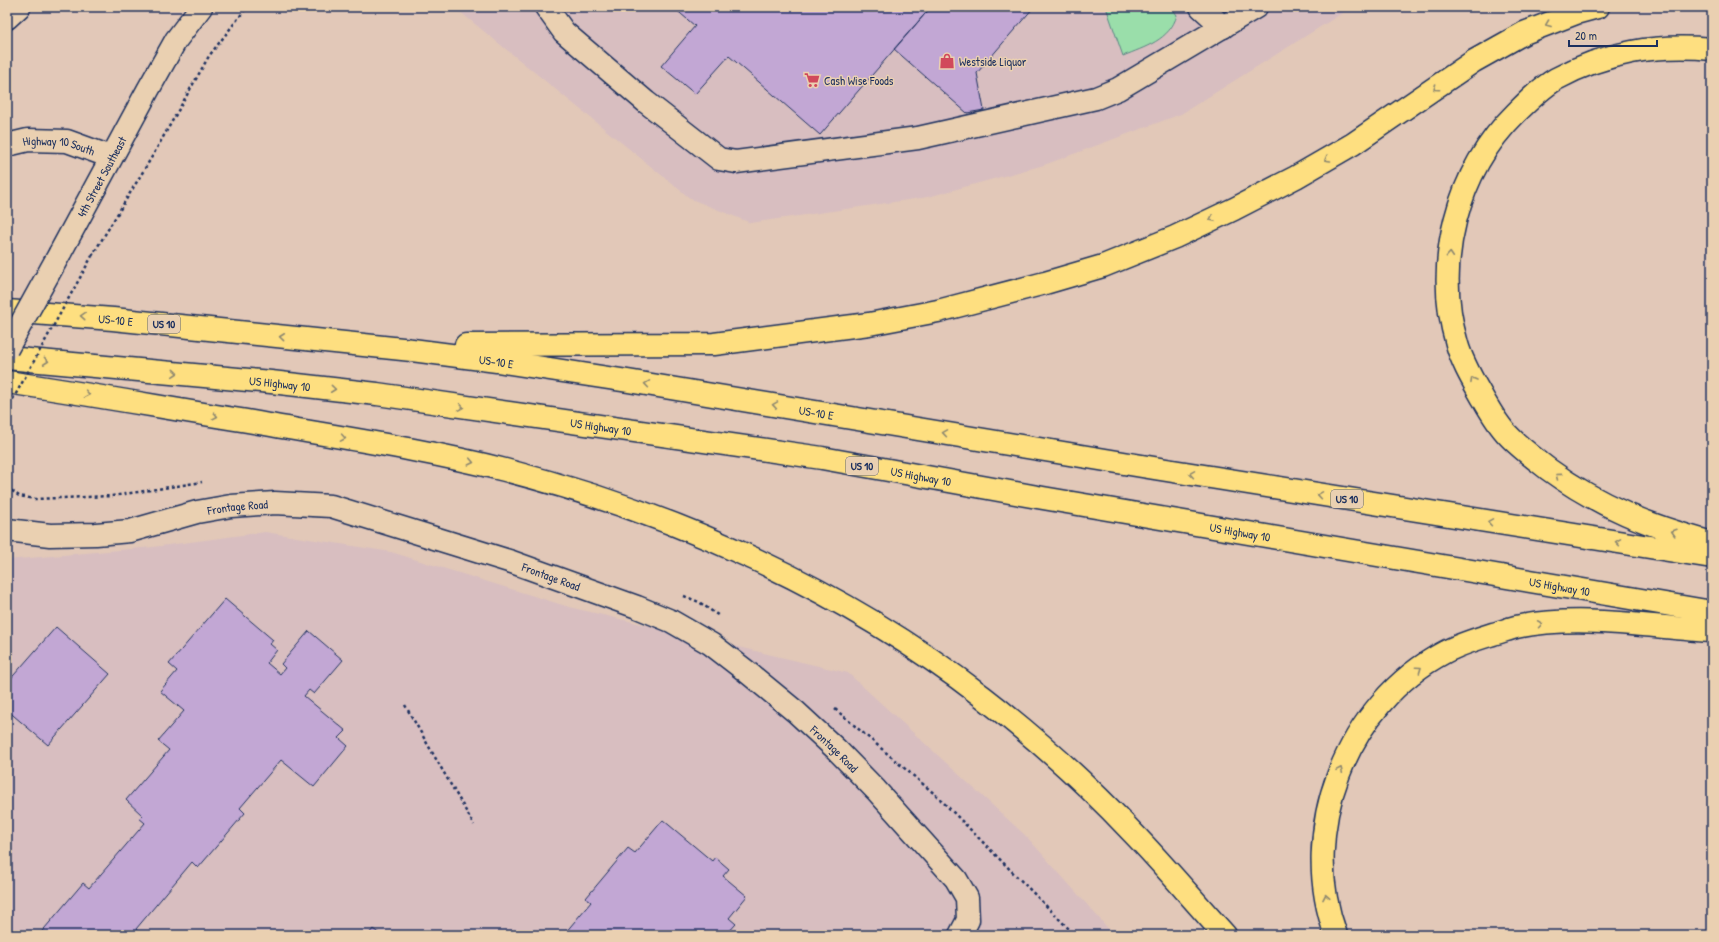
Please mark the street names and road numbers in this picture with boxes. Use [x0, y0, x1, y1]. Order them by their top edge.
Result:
street label: Highway 10 South [21, 132, 97, 159]
street label: 4th Street Southeast [73, 132, 131, 220]
street label: US-10 E [98, 309, 135, 330]
road number: US 10 [148, 315, 180, 333]
street label: US-10 E [478, 350, 516, 372]
street label: US Highway 10 [248, 372, 311, 395]
street label: US-10 E [798, 401, 836, 423]
street label: US Highway 10 [569, 413, 633, 439]
road number: US 10 [846, 457, 878, 475]
street label: US Highway 10 [889, 462, 953, 490]
road number: US 10 [1331, 490, 1363, 508]
street label: Frontage Road [205, 495, 269, 519]
street label: US Highway 10 [1208, 518, 1272, 545]
street label: Frontage Road [519, 557, 583, 595]
street label: US Highway 10 [1528, 572, 1591, 600]
street label: Frontage Road [806, 720, 863, 776]

